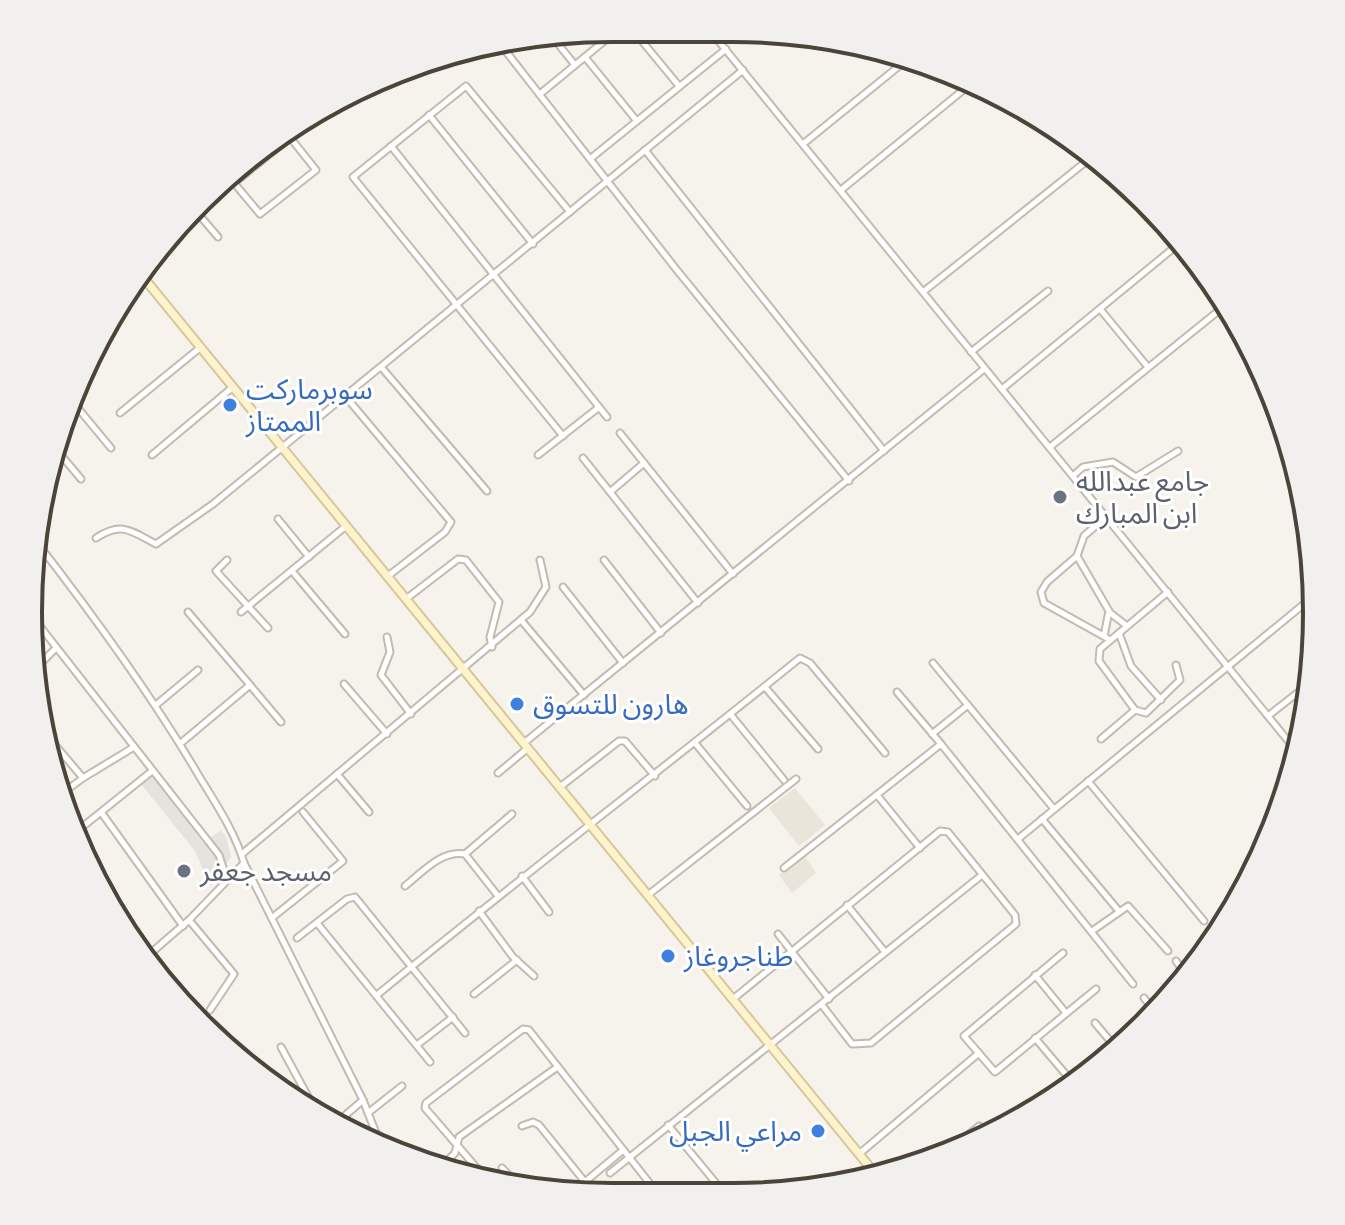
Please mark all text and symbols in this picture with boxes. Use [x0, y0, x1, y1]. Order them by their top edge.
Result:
place label: سوبرماركت الممتاز [245, 377, 373, 438]
marker: سوبرماركت الممتاز [221, 396, 239, 414]
place label: جامع عبدالله ابن المبارك [1076, 469, 1209, 530]
marker: جامع عبدالله ابن المبارك [1051, 488, 1069, 506]
place label: هارون للتسوق [533, 692, 689, 721]
marker: هارون للتسوق [508, 695, 526, 713]
place label: مسجد جعفر [199, 859, 332, 888]
marker: مسجد جعفر [175, 862, 193, 880]
place label: طناجروغاز [683, 944, 793, 973]
marker: طناجروغاز [659, 947, 677, 965]
place label: مراعي الجبل [669, 1119, 802, 1152]
marker: مراعي الجبل [809, 1122, 827, 1140]

